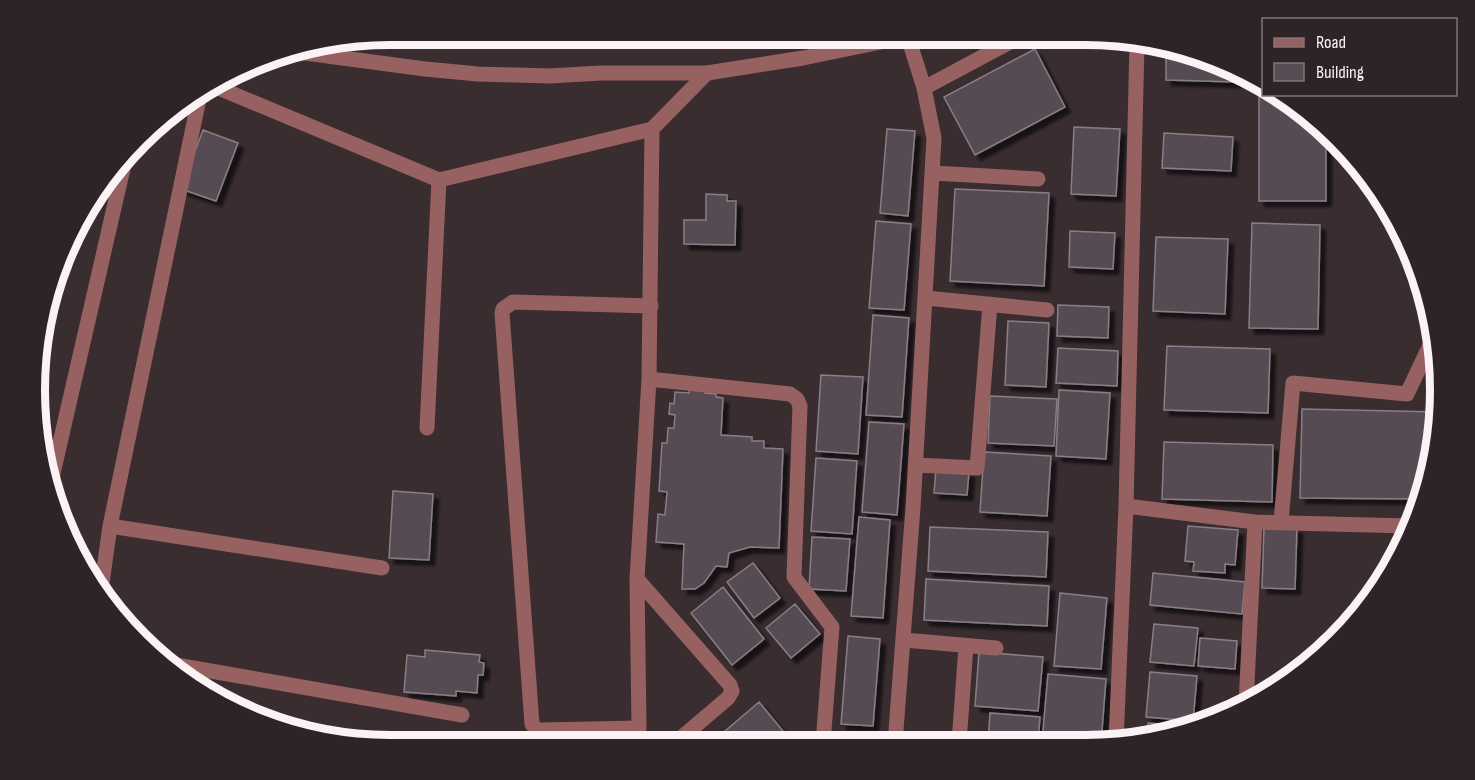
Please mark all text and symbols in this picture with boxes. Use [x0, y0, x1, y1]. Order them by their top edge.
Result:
legend [1262, 18, 1457, 96]
text: Road [1316, 32, 1346, 53]
text: Building [1316, 62, 1364, 83]

